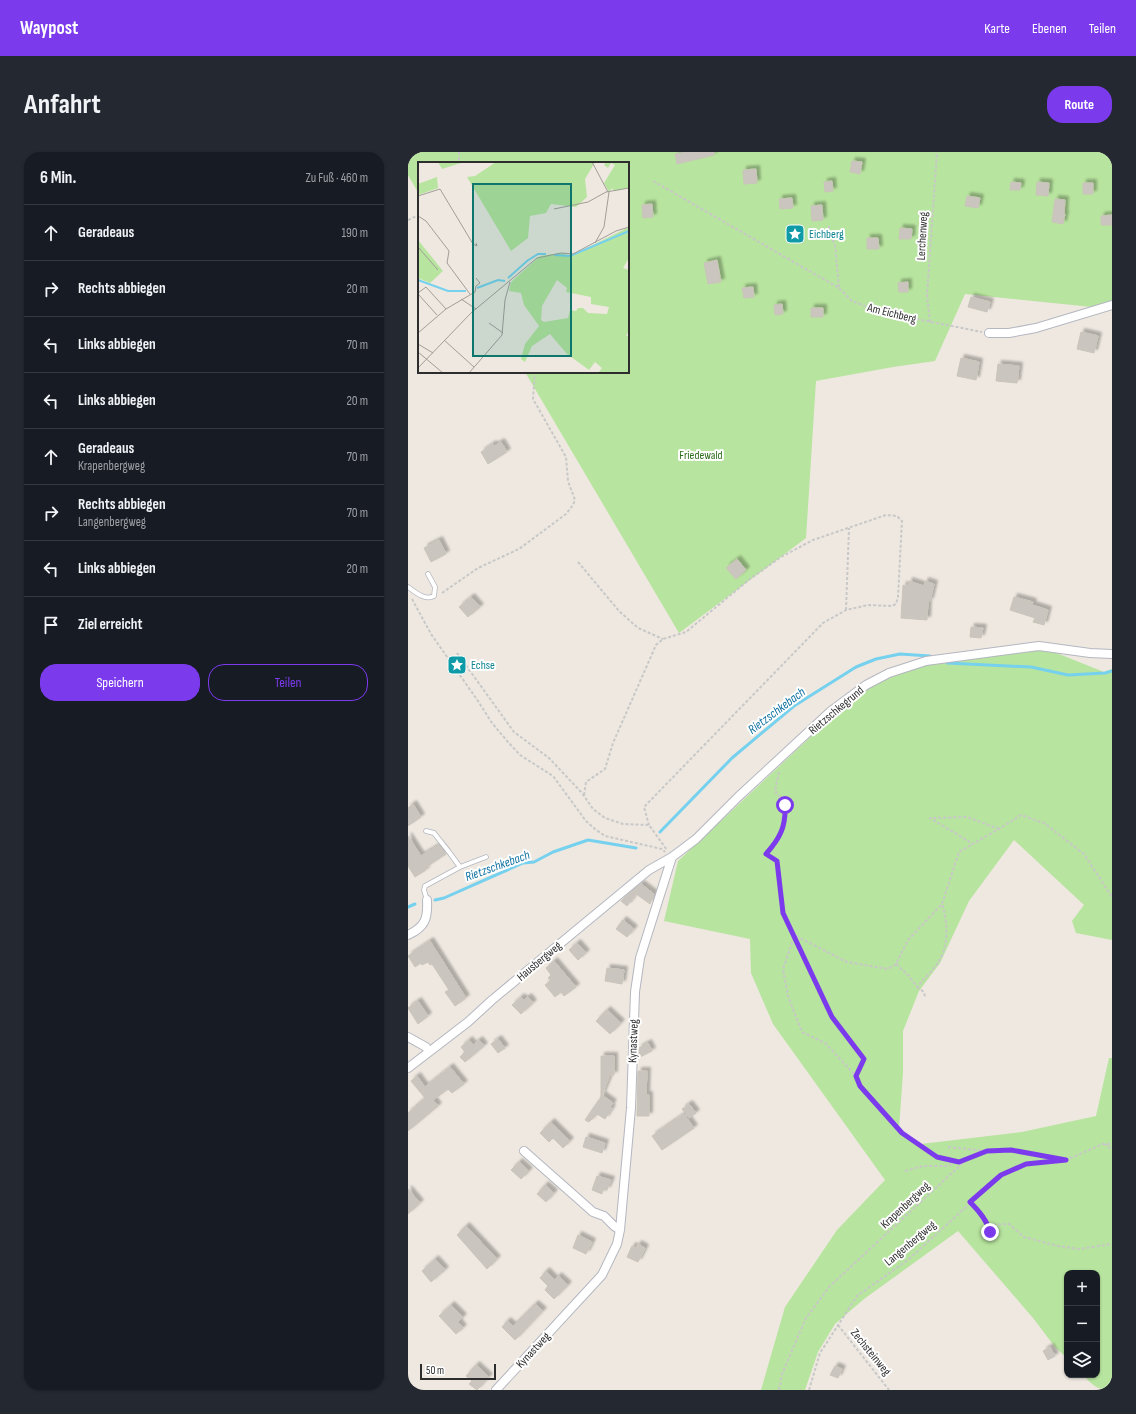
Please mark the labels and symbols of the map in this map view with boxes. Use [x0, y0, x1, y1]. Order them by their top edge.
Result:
inset map [418, 162, 629, 373]
street label: Lerchenweg [914, 211, 931, 261]
place icon: Eichberg [784, 223, 806, 245]
place label: Eichberg [809, 227, 844, 242]
street label: Am Eichberg [865, 300, 918, 327]
park label: Friedewald [679, 448, 723, 463]
place icon: Echse [446, 654, 468, 676]
place label: Echse [471, 658, 495, 673]
street label: Rietzschkegrund [806, 683, 867, 738]
water label: Rietzschkebach [745, 684, 809, 738]
route start [776, 796, 794, 814]
water label: Rietzschkebach [463, 847, 532, 885]
street label: Hausbergweg [514, 938, 565, 984]
street label: Kynastweg [625, 1019, 642, 1063]
street label: Krapenbergweg [878, 1179, 933, 1232]
street label: Langenbergweg [881, 1217, 939, 1269]
route end [981, 1223, 999, 1241]
street label: Zechsteinweg [847, 1326, 894, 1379]
street label: Kynastweg [513, 1329, 554, 1371]
scale bar [420, 1362, 496, 1381]

